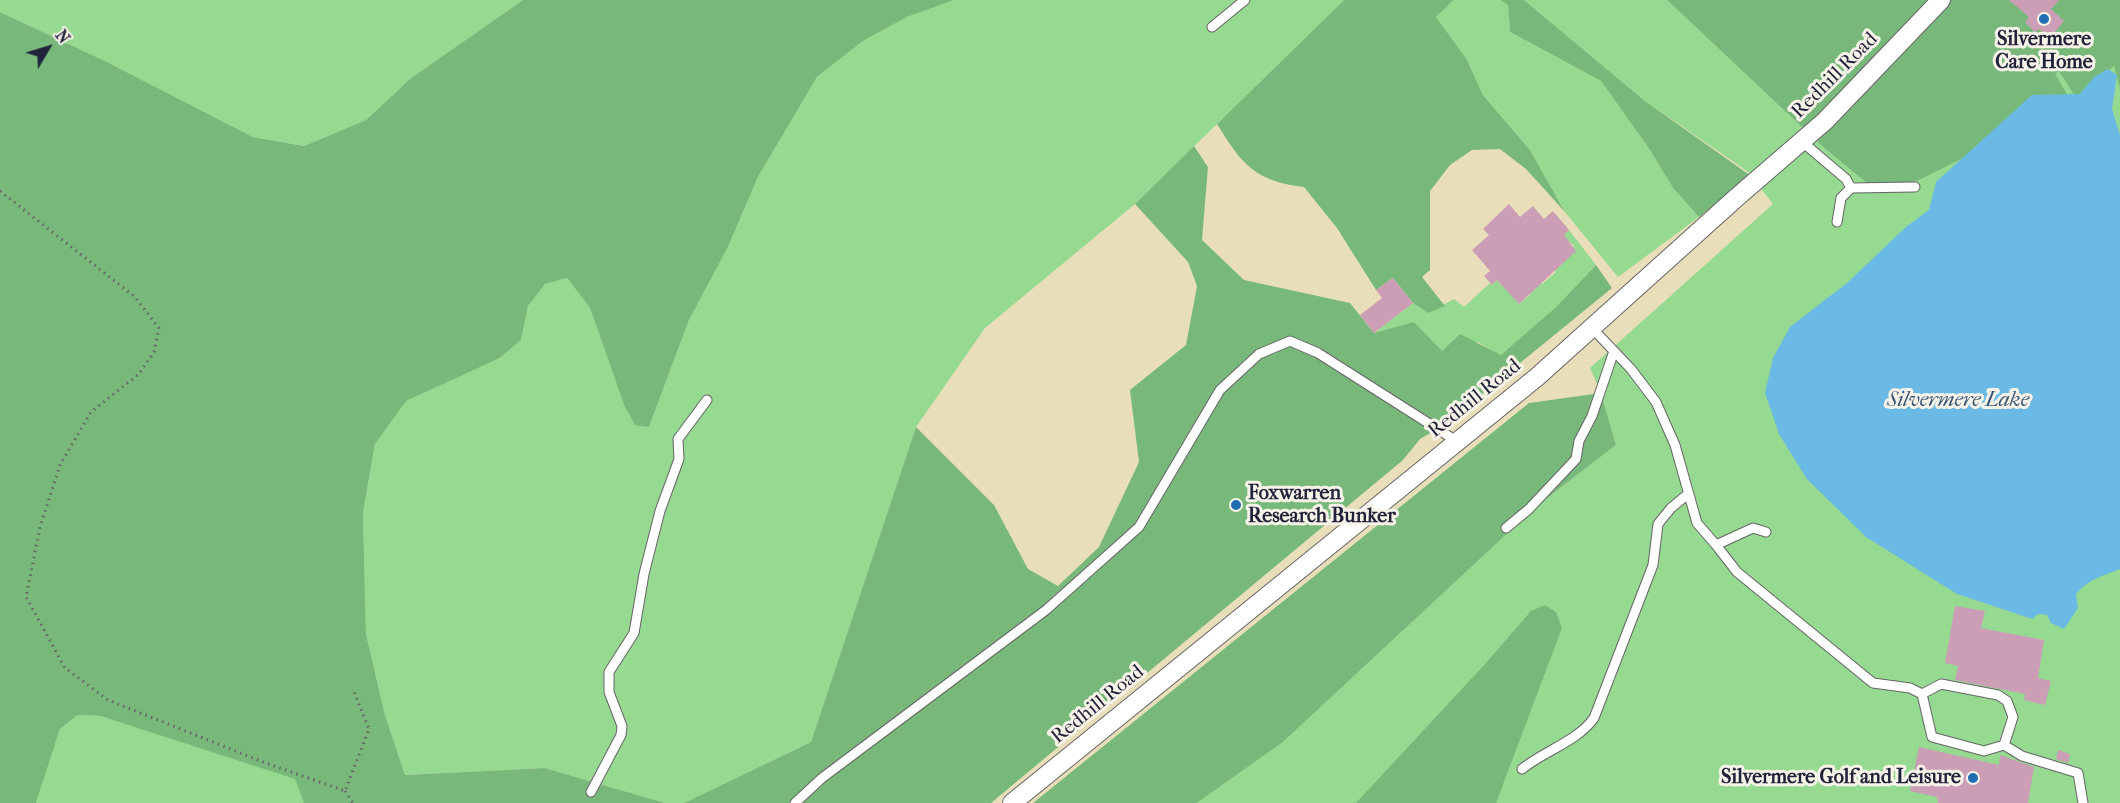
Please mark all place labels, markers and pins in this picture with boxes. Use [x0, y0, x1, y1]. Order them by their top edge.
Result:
marker: Silvermere Care Home [2037, 12, 2051, 26]
place label: Silvermere Care Home [1995, 28, 2093, 75]
place label: Foxwarren Research Bunker [1248, 482, 1396, 529]
marker: Foxwarren Research Bunker [1229, 498, 1243, 512]
place label: Silvermere Golf and Leisure [1721, 766, 1961, 790]
marker: Silvermere Golf and Leisure [1966, 771, 1980, 785]

